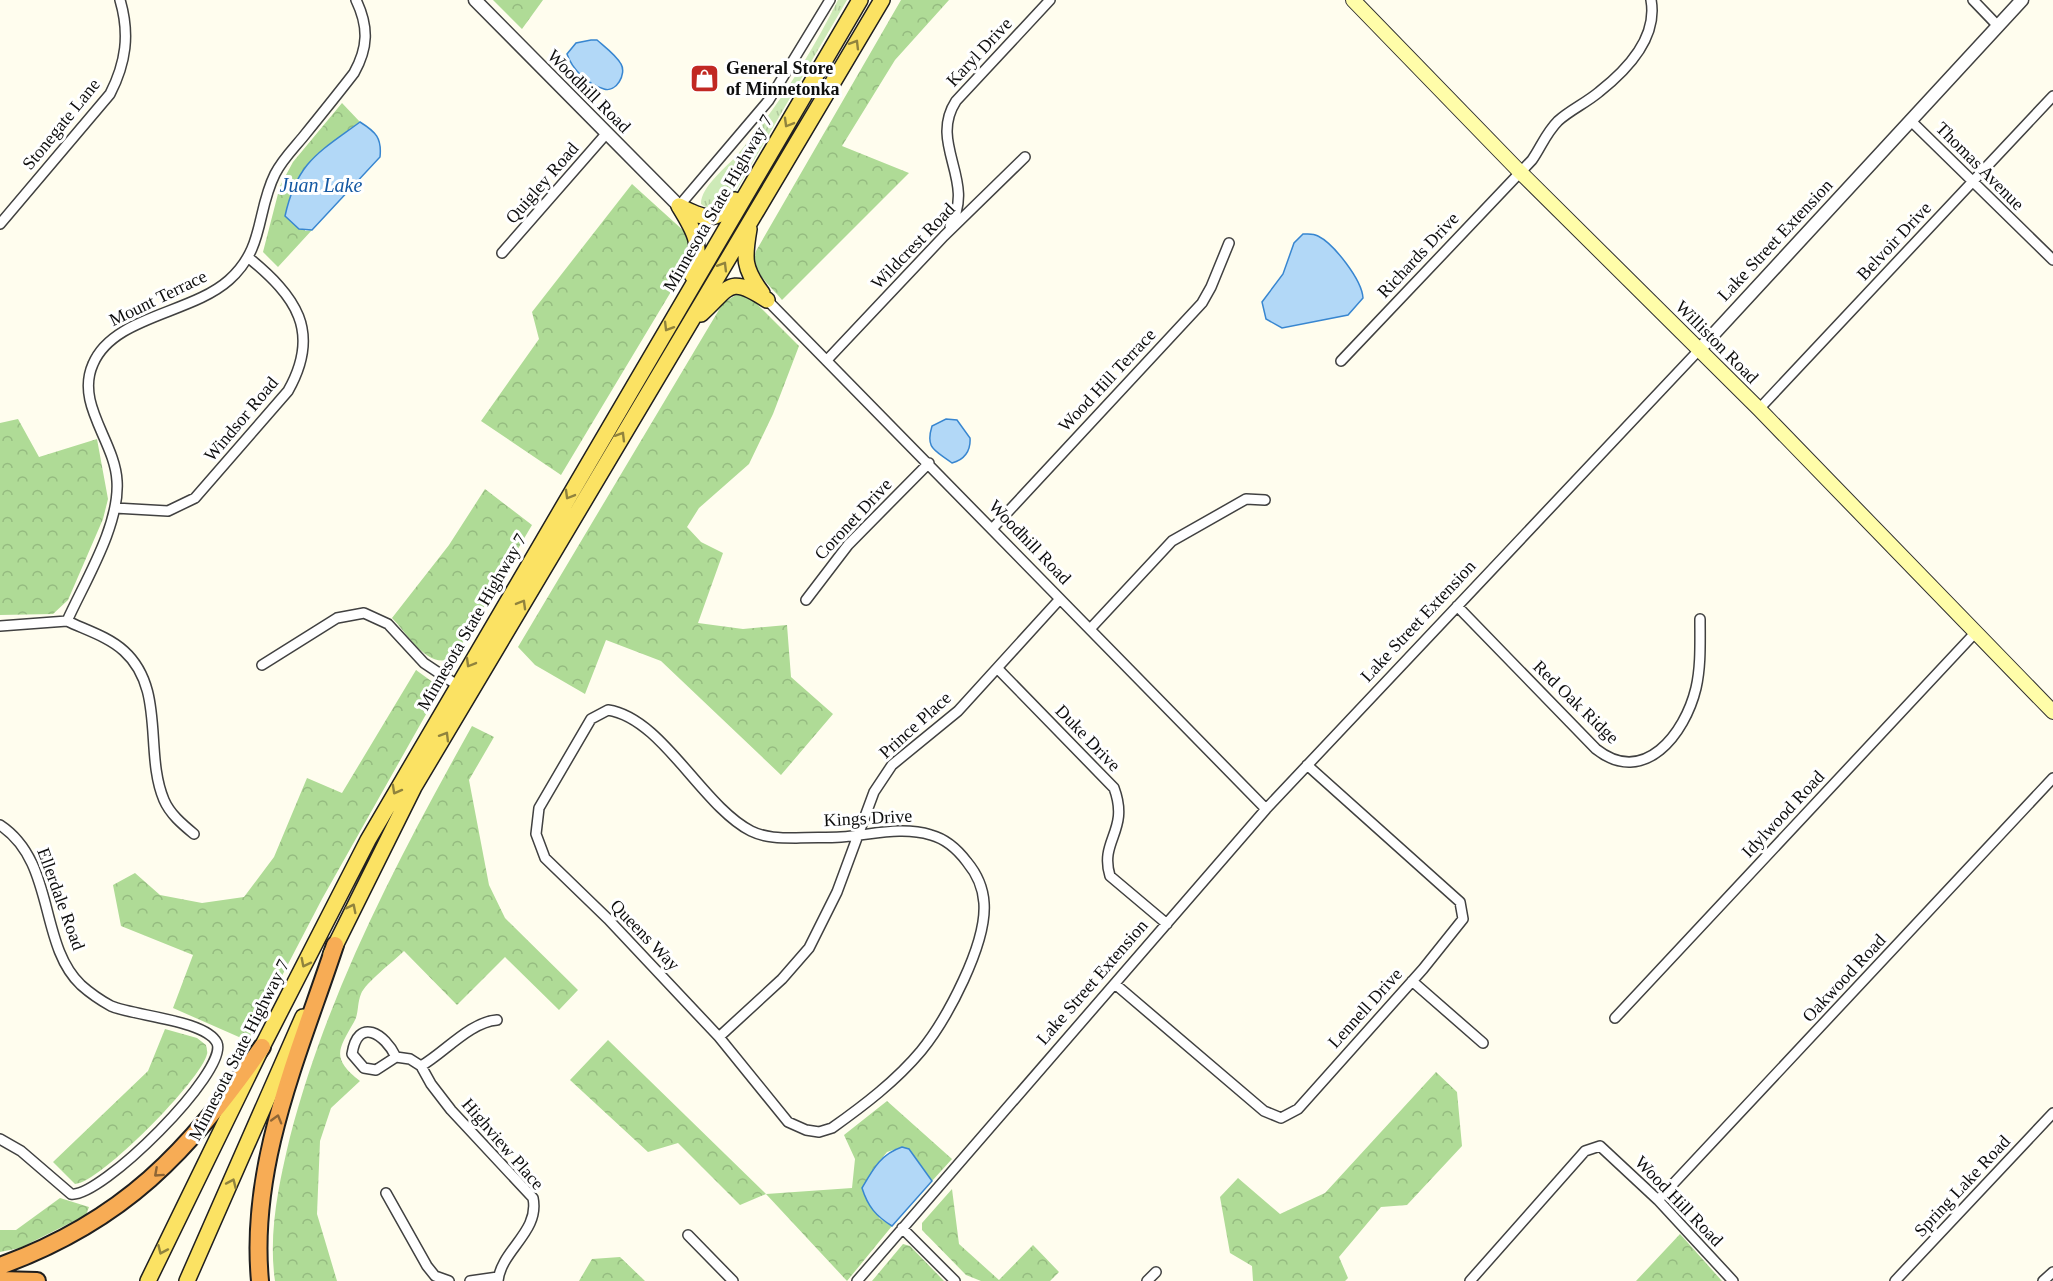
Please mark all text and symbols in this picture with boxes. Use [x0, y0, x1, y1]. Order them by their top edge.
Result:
street label: Karyl Drive [942, 14, 1016, 90]
one-way arrow [848, 40, 859, 50]
street label: Woodhill Road [543, 45, 635, 137]
place label: General Store of Minnetonka [726, 58, 840, 99]
shop icon: General Store of Minnetonka [689, 62, 721, 94]
street label: Stonegate Lane [18, 74, 104, 174]
street label: Minnesota State Highway 7 [659, 111, 777, 295]
one-way arrow [784, 117, 795, 127]
street label: Thomas Avenue [1932, 118, 2028, 214]
street label: Quigley Road [501, 139, 583, 227]
water label: Juan Lake [280, 174, 362, 196]
street label: Lake Street Extension [1713, 175, 1837, 305]
street label: Belvoir Drive [1853, 198, 1935, 284]
street label: Wildcrest Road [867, 199, 959, 293]
street label: Richards Drive [1373, 208, 1463, 302]
one-way arrow [715, 262, 727, 272]
street label: Mount Terrace [106, 266, 210, 330]
street label: Williston Road [1671, 296, 1763, 388]
one-way arrow [663, 321, 675, 331]
street label: Wood Hill Terrace [1054, 325, 1160, 435]
street label: Windsor Road [200, 373, 282, 465]
one-way arrow [614, 432, 625, 442]
street label: Coronet Drive [810, 474, 896, 564]
one-way arrow [564, 489, 576, 499]
street label: Woodhill Road [985, 496, 1075, 588]
street label: Minnesota State Highway 7 [413, 530, 531, 714]
street label: Lake Street Extension [1356, 556, 1480, 686]
one-way arrow [515, 600, 527, 610]
street label: Red Oak Ridge [1529, 656, 1623, 748]
one-way arrow [466, 657, 477, 667]
street label: Prince Place [875, 688, 955, 762]
street label: Duke Drive [1051, 701, 1125, 775]
one-way arrow [437, 732, 449, 742]
street label: Idylwood Road [1738, 766, 1828, 862]
one-way arrow [392, 784, 403, 794]
street label: Kings Drive [823, 806, 913, 830]
street label: Ellerdale Road [33, 845, 89, 953]
street label: Queens Way [606, 895, 684, 975]
one-way arrow [345, 903, 356, 914]
street label: Lake Street Extension [1032, 915, 1152, 1049]
street label: Oakwood Road [1798, 930, 1890, 1026]
street label: Minnesota State Highway 7 [185, 956, 293, 1144]
one-way arrow [301, 956, 312, 967]
street label: Lennell Drive [1324, 964, 1406, 1052]
street label: Highview Place [458, 1094, 548, 1194]
one-way arrow [270, 1115, 283, 1125]
street label: Spring Lake Road [1910, 1131, 2014, 1241]
street label: Wood Hill Road [1631, 1152, 1727, 1250]
one-way arrow [155, 1166, 165, 1177]
one-way arrow [225, 1178, 237, 1189]
one-way arrow [157, 1244, 169, 1255]

